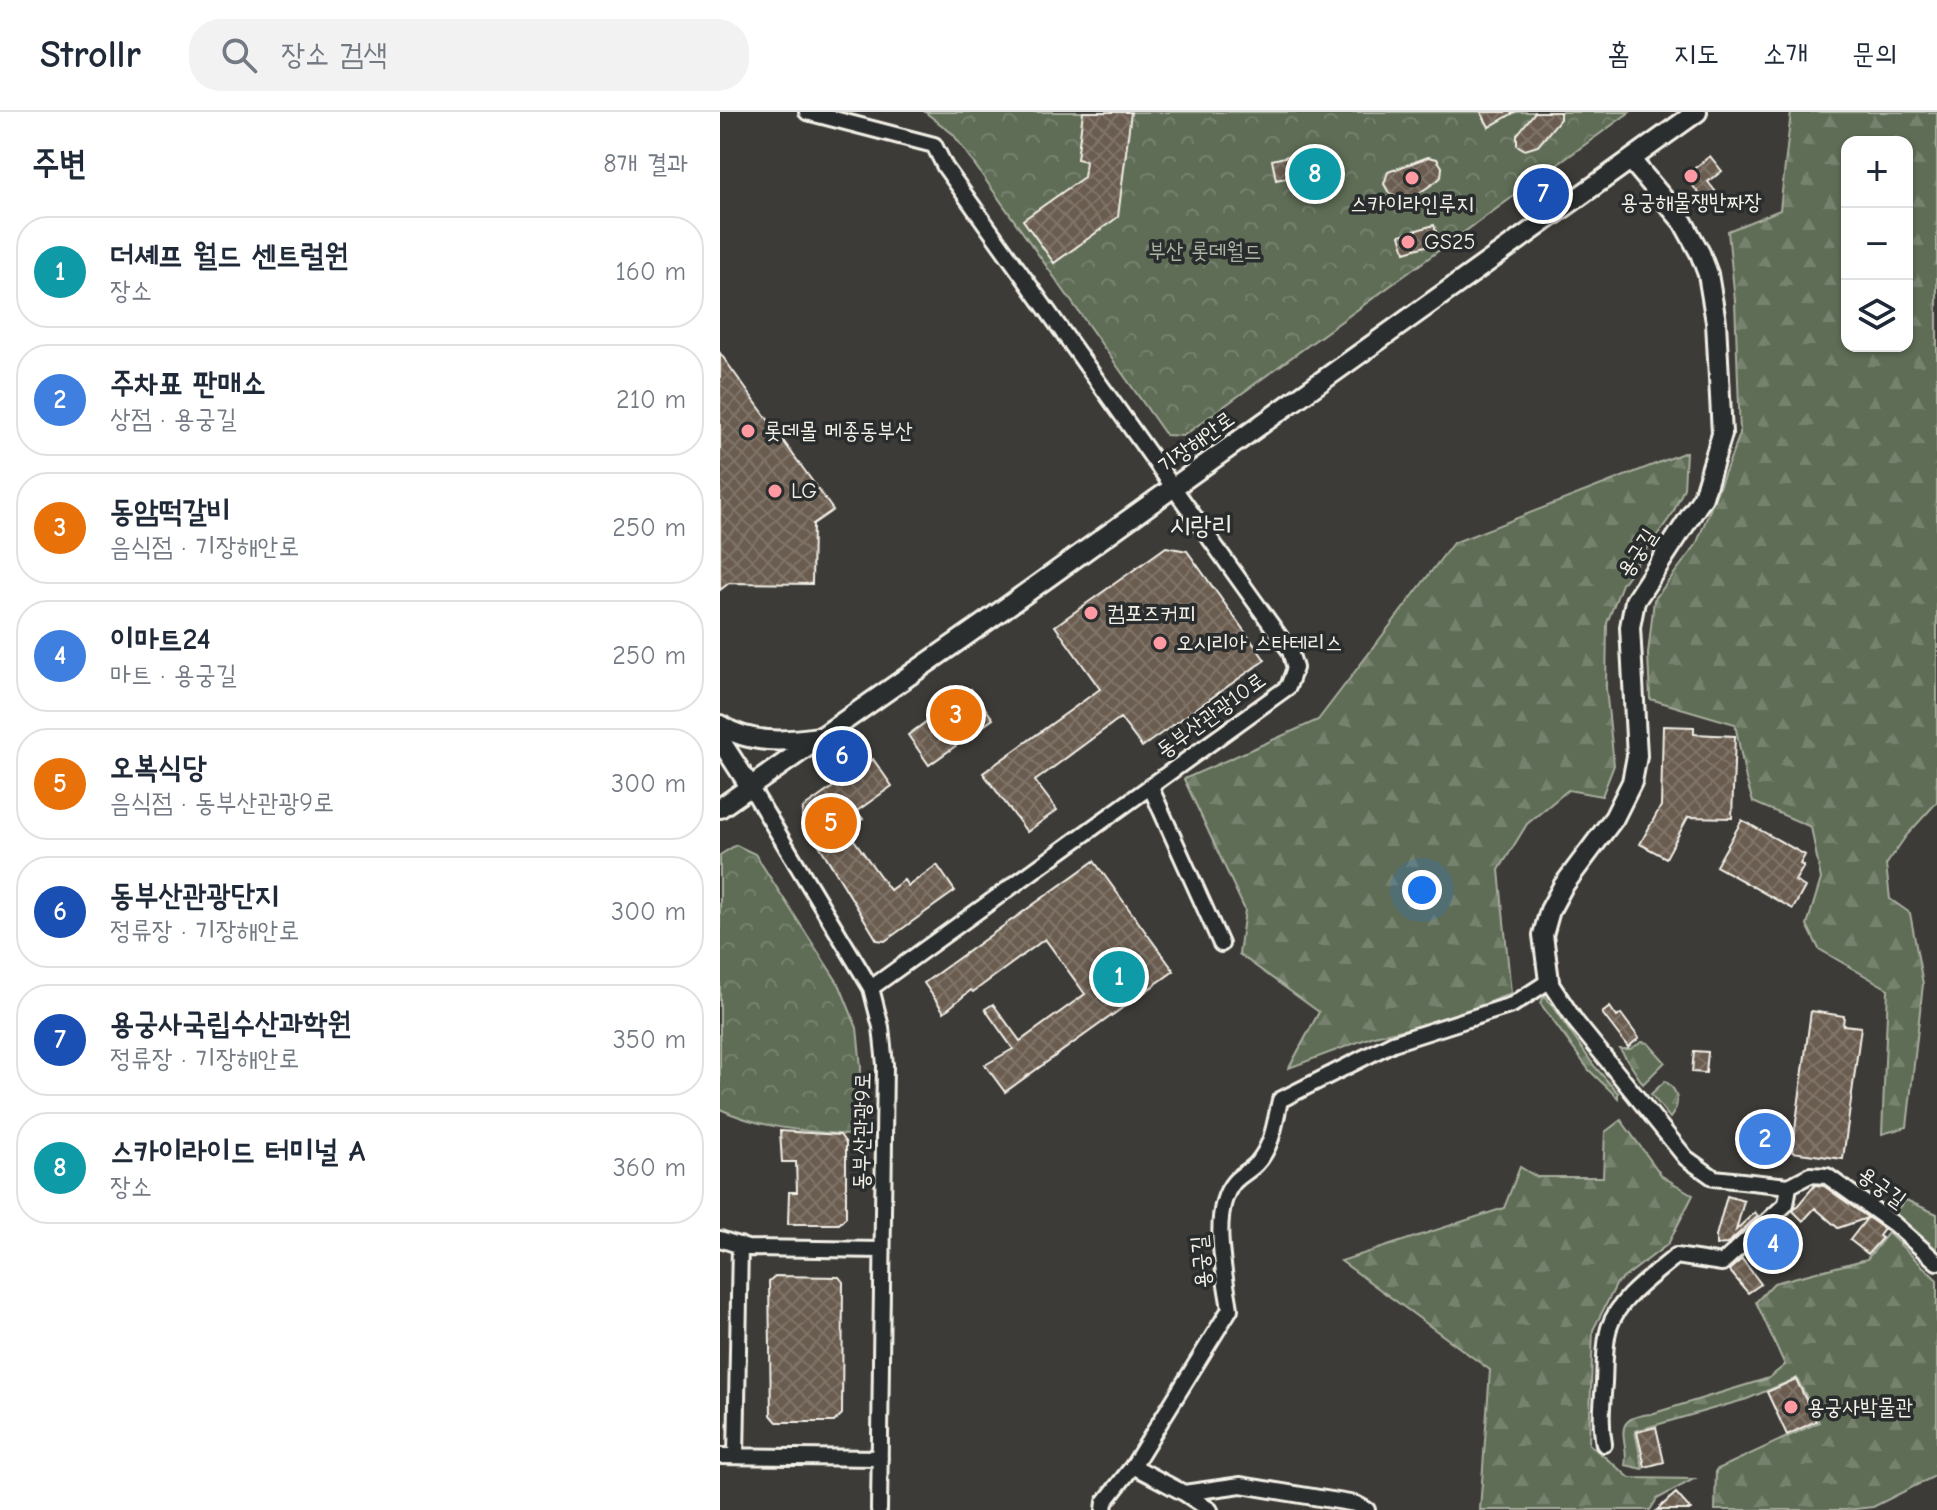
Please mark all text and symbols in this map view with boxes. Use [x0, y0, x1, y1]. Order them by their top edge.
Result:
search box [189, 19, 749, 91]
text: Strollr [40, 33, 141, 77]
icon: search [217, 33, 261, 77]
text: 장소 검색 [281, 37, 387, 72]
text: 홈 [1607, 38, 1630, 70]
text: 지도 [1674, 38, 1719, 70]
text: 소개 [1763, 38, 1808, 70]
text: 문의 [1852, 38, 1897, 70]
map controls [1841, 136, 1913, 352]
button: + [1841, 136, 1913, 208]
text: 주변 [32, 143, 87, 183]
pin: 8 [1289, 144, 1341, 204]
text: 8개 결과 [603, 149, 688, 179]
pin: 7 [1517, 164, 1569, 224]
marker: 용궁해물쟁반짜장 [1682, 167, 1700, 185]
marker: 스카이라인루지 [1403, 169, 1421, 187]
place label: 용궁해물쟁반짜장 [1620, 189, 1762, 215]
place label: 스카이라인루지 [1350, 191, 1474, 217]
button: − [1841, 208, 1913, 280]
place label: GS25 [1424, 229, 1475, 255]
marker: GS25 [1399, 233, 1417, 251]
text: 더셰프 월드 센트럴원 [110, 238, 349, 273]
park label: 부산 롯데월드 [1148, 238, 1262, 264]
text: 1 [55, 257, 65, 287]
text: 160 m [616, 257, 686, 287]
text: 장소 [110, 276, 152, 306]
button: layers [1841, 280, 1913, 352]
text: 주차표 판매소 [110, 366, 266, 401]
text: 2 [54, 385, 66, 415]
text: 210 m [616, 385, 686, 415]
text: 상점 · 용궁길 [110, 404, 237, 434]
street label: 기장해안로 [1153, 405, 1239, 479]
place label: 롯데몰 메종동부산 [764, 418, 913, 444]
marker: 롯데몰 메종동부산 [739, 422, 757, 440]
place label: LG [791, 478, 817, 504]
marker: LG [766, 482, 784, 500]
text: 동암떡갈비 [110, 494, 231, 529]
district label: 시랑리 [1170, 511, 1232, 541]
text: 3 [54, 513, 66, 543]
text: 250 m [612, 513, 686, 543]
street label: 용궁길 [1612, 523, 1663, 582]
text: 음식점 · 기장해안로 [110, 532, 299, 562]
place label: 컴포즈커피 [1107, 600, 1196, 626]
marker: 컴포즈커피 [1082, 604, 1100, 622]
text: 이마트24 [110, 622, 211, 657]
place label: 오시리아 스타테리스 [1176, 630, 1343, 656]
marker: 오시리아 스타테리스 [1151, 634, 1169, 652]
text: 4 [54, 641, 66, 671]
text: 250 m [612, 641, 686, 671]
text: 마트 · 용궁길 [110, 660, 237, 690]
street label: 동부산관광10로 [1151, 667, 1271, 763]
pin: 3 [930, 685, 982, 745]
pin: 6 [816, 726, 868, 786]
text: 오복식당 [110, 750, 207, 785]
text: 5 [53, 769, 67, 799]
text: 300 m [611, 769, 686, 799]
text: 음식점 · 동부산관광9로 [110, 788, 334, 818]
pin: 5 [805, 793, 857, 853]
your location [1402, 870, 1442, 910]
text: 동부산관광단지 [110, 878, 279, 913]
text: 6 [53, 897, 67, 927]
text: 300 m [611, 897, 686, 927]
text: 정류장 · 기장해안로 [110, 916, 299, 946]
pin: 1 [1093, 947, 1145, 1007]
text: 용궁사국립수산과학원 [110, 1006, 351, 1041]
text: 7 [54, 1025, 66, 1055]
text: 350 m [613, 1025, 686, 1055]
text: 정류장 · 기장해안로 [110, 1044, 299, 1074]
street label: 동부산관광9로 [848, 1072, 876, 1190]
pin: 2 [1739, 1109, 1791, 1169]
text: 스카이라이드 터미널 A [110, 1134, 365, 1169]
text: 8 [53, 1153, 67, 1183]
text: 360 m [613, 1153, 686, 1183]
street label: 용궁길 [1853, 1161, 1911, 1213]
text: 장소 [110, 1172, 152, 1202]
pin: 4 [1747, 1214, 1799, 1274]
street label: 용궁길 [1186, 1234, 1216, 1290]
place label: 용궁사박물관 [1807, 1394, 1913, 1420]
marker: 용궁사박물관 [1782, 1398, 1800, 1416]

